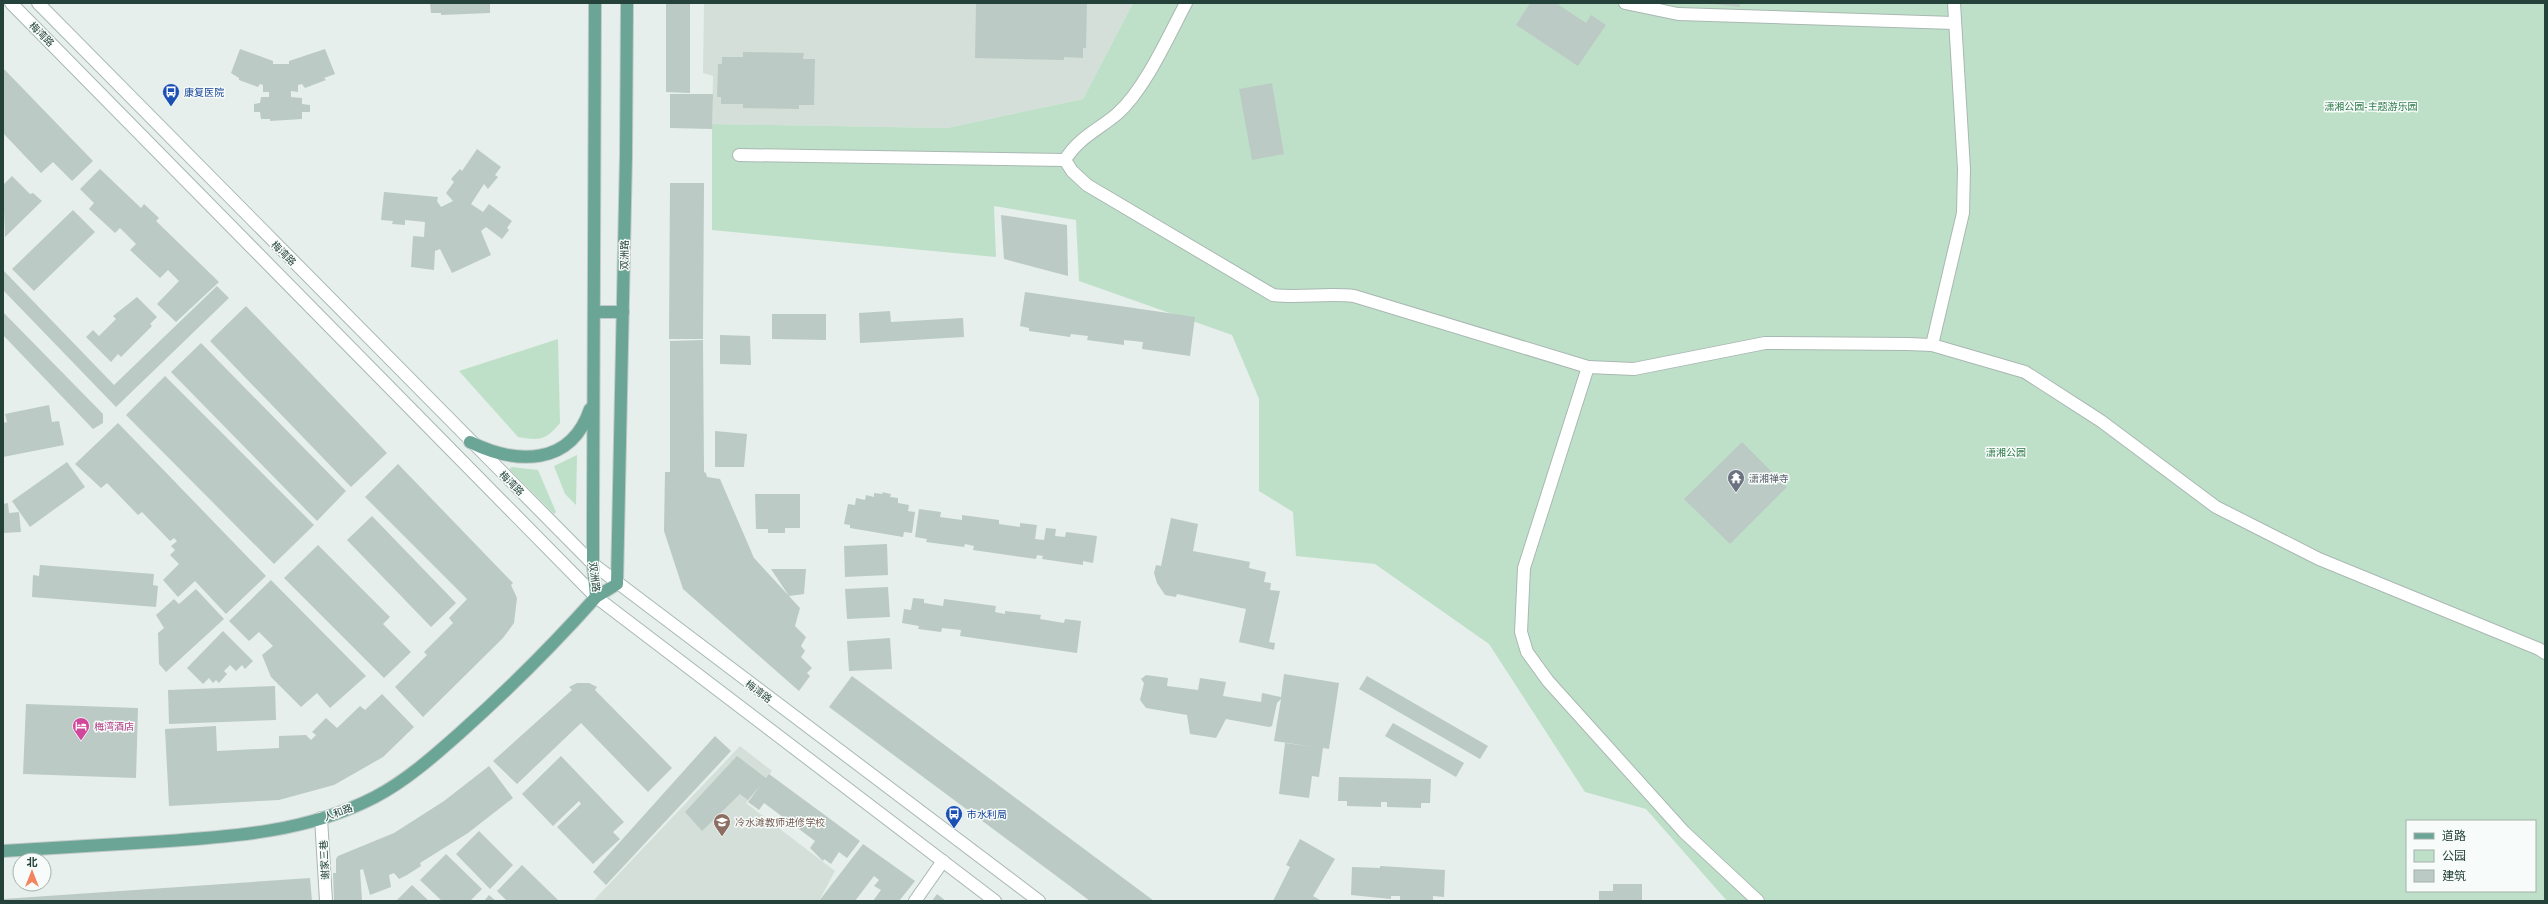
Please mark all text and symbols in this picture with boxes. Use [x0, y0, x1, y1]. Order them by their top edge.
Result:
street label: 梅湾路 [26, 18, 58, 50]
bus stop icon: 康复医院 [161, 82, 181, 107]
place label: 康复医院 [184, 85, 224, 99]
park label: 潇湘公园-主题游乐园 [2324, 99, 2418, 113]
street label: 梅湾路 [268, 237, 300, 269]
street label: 双洲路 [617, 240, 631, 270]
park label: 潇湘公园 [1986, 445, 2026, 459]
street label: 梅湾路 [496, 467, 528, 499]
temple icon: 潇湘禅寺 [1726, 468, 1746, 493]
place label: 潇湘禅寺 [1749, 471, 1789, 485]
street label: 双洲路 [586, 561, 604, 593]
street label: 梅湾路 [743, 676, 775, 706]
hotel icon: 梅湾酒店 [71, 716, 91, 741]
place label: 梅湾酒店 [94, 719, 134, 733]
street label: 人和路 [322, 800, 354, 824]
bus stop icon: 市水利局 [944, 804, 964, 829]
place label: 市水利局 [967, 807, 1007, 821]
school or university icon: 冷水滩教师进修学校 [712, 812, 732, 837]
place label: 冷水滩教师进修学校 [735, 815, 825, 829]
legend [2406, 820, 2536, 892]
text: 道路 [2442, 827, 2466, 844]
street label: 谢家三巷 [316, 840, 332, 880]
text: 公园 [2442, 847, 2466, 864]
north arrow [12, 852, 52, 892]
text: 北 [27, 854, 38, 869]
text: 建筑 [2442, 867, 2466, 884]

